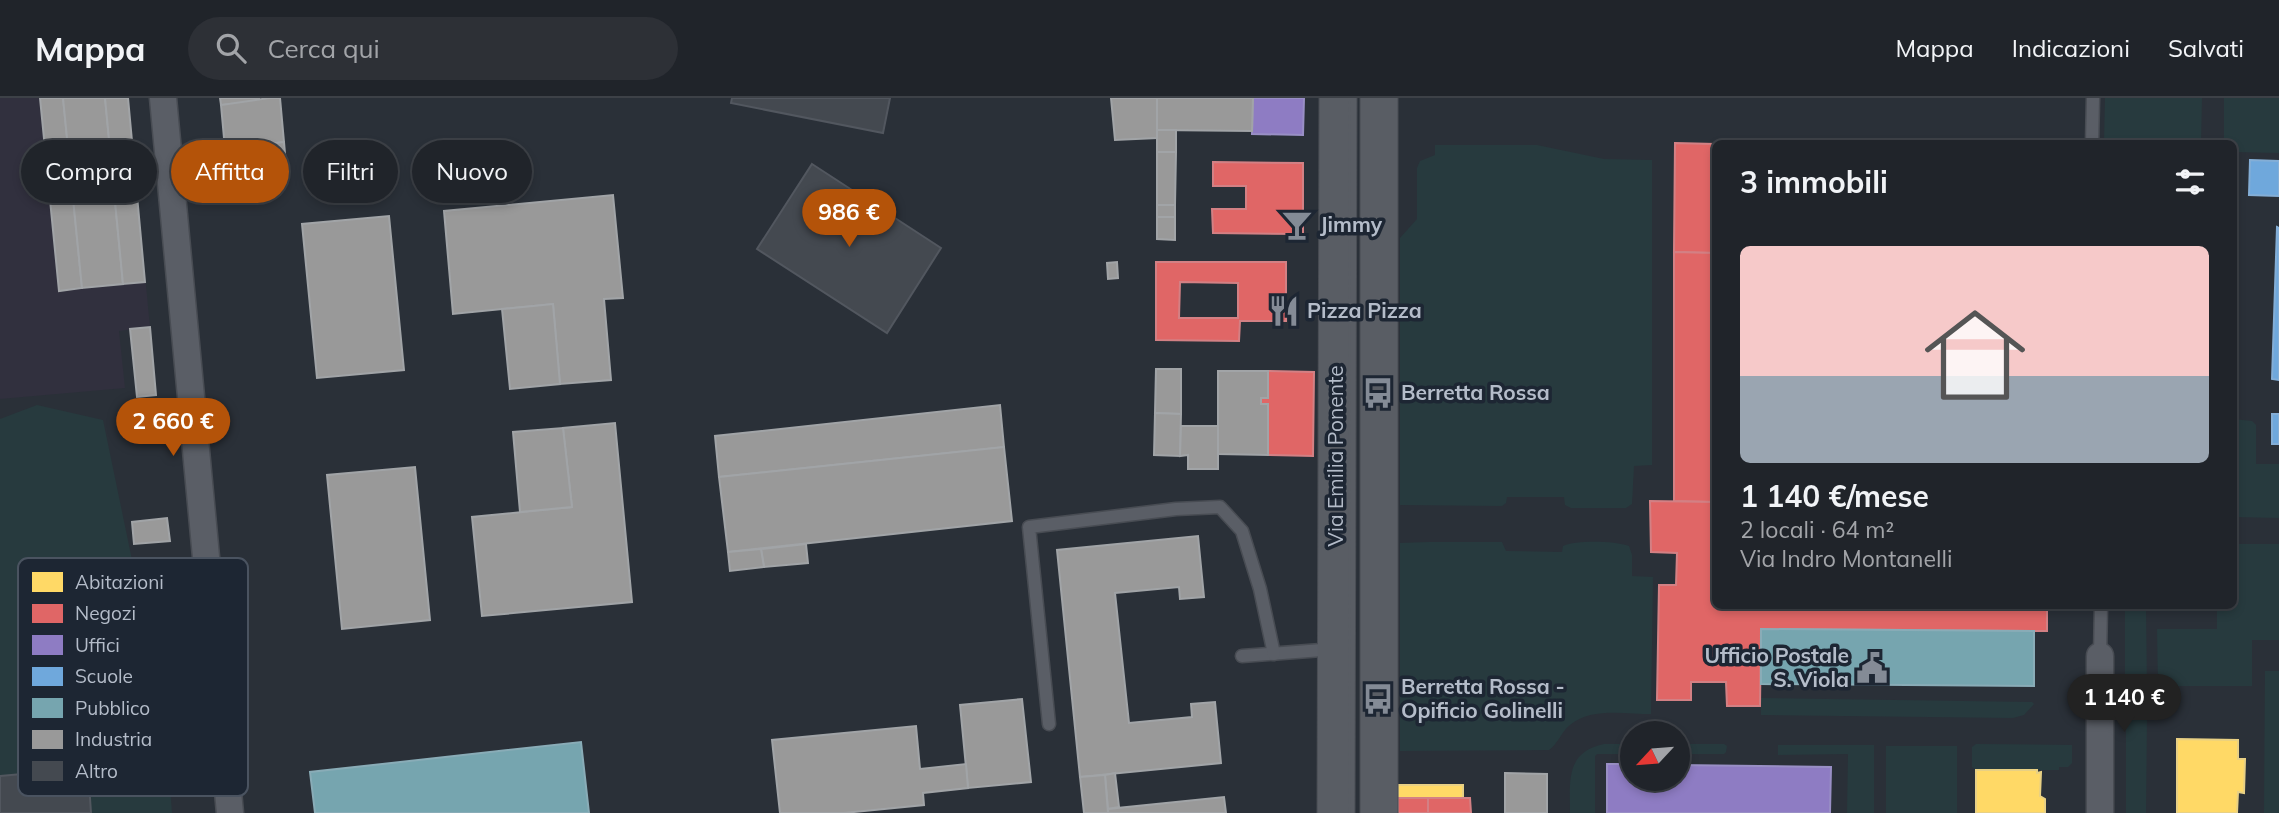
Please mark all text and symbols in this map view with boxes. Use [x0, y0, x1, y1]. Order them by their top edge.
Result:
search box [188, 17, 678, 80]
text: Mappa [35, 28, 146, 69]
icon: search [212, 29, 250, 67]
text: Cerca qui [268, 32, 380, 65]
text: Mappa [1895, 33, 1974, 63]
text: Indicazioni [2012, 33, 2130, 63]
text: Salvati [2168, 33, 2244, 63]
chip: Compra [21, 140, 157, 203]
chip: Affitta [171, 140, 289, 203]
chip: Filtri [303, 140, 398, 203]
chip: Nuovo [412, 140, 532, 203]
text: 3 immobili [1740, 163, 1888, 201]
icon: filters [2171, 163, 2209, 201]
pin: 986 € [800, 190, 898, 249]
text: 986 € [818, 197, 880, 226]
bar icon: Jimmy [1280, 208, 1314, 242]
place label: Jimmy [1320, 211, 1383, 237]
icon: home [1912, 292, 2038, 418]
restaurant icon: Pizza Pizza [1267, 294, 1301, 328]
place label: Pizza Pizza [1307, 297, 1422, 323]
street label: Via Emilia Ponente [1322, 365, 1348, 547]
bus stop icon: Berretta Rossa [1361, 376, 1395, 410]
place label: Berretta Rossa [1401, 379, 1550, 405]
pin: 2 660 € [108, 398, 238, 458]
text: 2 660 € [132, 406, 214, 435]
text: 1 140 €/mese [1740, 477, 1929, 515]
text: 2 locali · 64 m² [1740, 515, 1894, 544]
text: Via Indro Montanelli [1740, 544, 1953, 573]
legend [18, 558, 248, 796]
text: Abitazioni [75, 570, 164, 594]
text: Negozi [75, 601, 136, 625]
text: Uffici [75, 633, 120, 657]
place label: Ufficio Postale S. Viola [1705, 642, 1849, 692]
public building icon: Ufficio Postale S. Viola [1855, 651, 1889, 685]
text: Scuole [75, 664, 133, 688]
place label: Berretta Rossa - Opificio Golinelli [1401, 673, 1565, 723]
pin: 1 140 € [2059, 674, 2189, 734]
bus stop icon: Berretta Rossa - Opificio Golinelli [1361, 682, 1395, 716]
text: 1 140 € [2083, 682, 2165, 711]
text: Pubblico [75, 696, 150, 720]
north arrow [1620, 721, 1690, 791]
map controls [1620, 721, 1690, 791]
text: Industria [75, 727, 152, 751]
text: Altro [75, 759, 118, 783]

